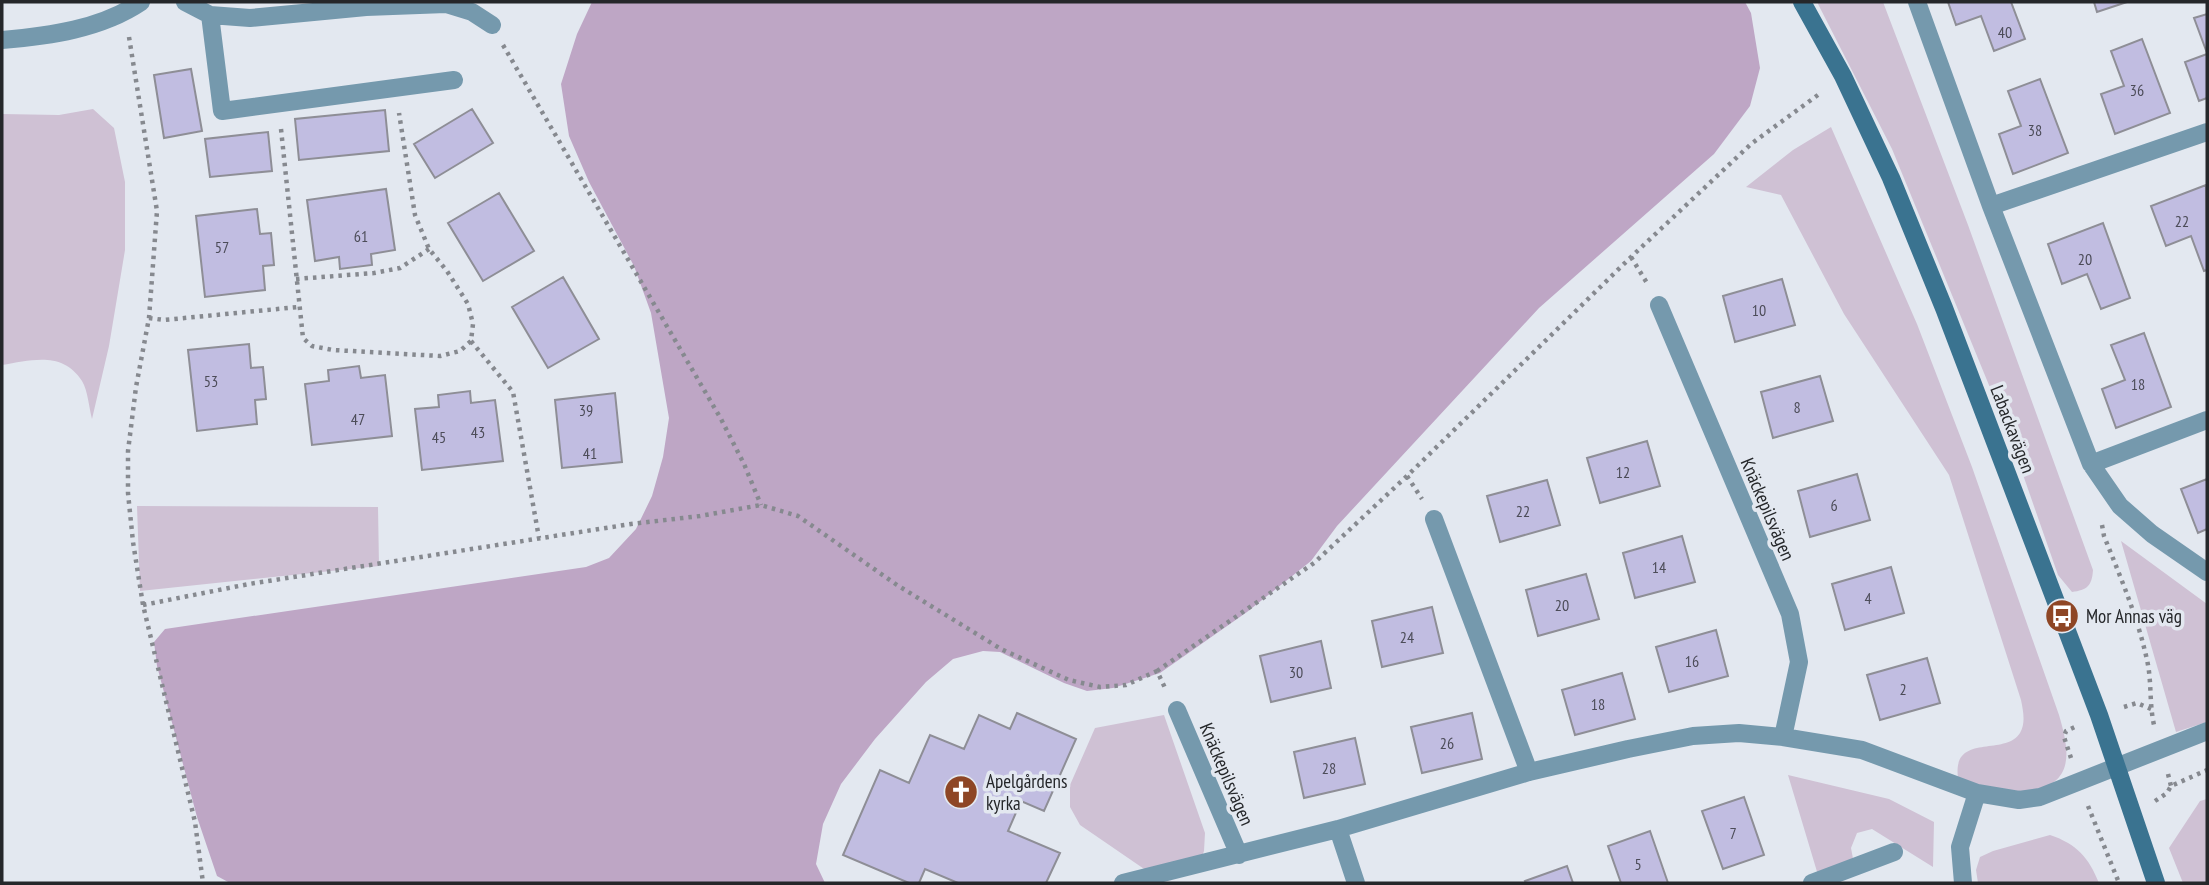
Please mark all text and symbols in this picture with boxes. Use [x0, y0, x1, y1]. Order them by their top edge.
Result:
house number: 40 [1998, 22, 2012, 42]
house number: 36 [2130, 80, 2144, 100]
house number: 38 [2028, 120, 2042, 140]
house number: 22 [2175, 211, 2189, 231]
house number: 61 [354, 226, 368, 246]
house number: 57 [215, 237, 229, 257]
house number: 20 [2078, 249, 2092, 269]
house number: 10 [1752, 300, 1766, 320]
house number: 53 [204, 371, 218, 391]
house number: 18 [2131, 374, 2145, 394]
street label: Labackavägen [1985, 382, 2041, 476]
house number: 8 [1793, 397, 1801, 417]
house number: 39 [579, 400, 593, 420]
house number: 47 [351, 409, 365, 429]
house number: 43 [471, 422, 485, 442]
house number: 45 [432, 427, 446, 447]
house number: 41 [583, 443, 597, 463]
street label: Knäckepilsvägen [1736, 454, 1800, 564]
house number: 12 [1616, 462, 1630, 482]
house number: 6 [1830, 495, 1838, 515]
house number: 22 [1516, 501, 1530, 521]
house number: 14 [1652, 557, 1666, 577]
house number: 4 [1864, 588, 1872, 608]
house number: 20 [1555, 595, 1569, 615]
bus stop icon: Mor Annas väg [2043, 597, 2081, 635]
place label: Mor Annas väg [2086, 604, 2182, 628]
house number: 24 [1400, 627, 1414, 647]
house number: 16 [1685, 651, 1699, 671]
house number: 30 [1289, 662, 1303, 682]
house number: 2 [1899, 679, 1907, 699]
house number: 18 [1591, 694, 1605, 714]
street label: Knäckepilsvägen [1195, 719, 1259, 829]
house number: 26 [1440, 733, 1454, 753]
house number: 28 [1322, 758, 1336, 778]
place label: Apelgårdens kyrka [986, 769, 1067, 815]
church icon: Apelgårdens kyrka [942, 773, 980, 811]
house number: 7 [1729, 823, 1737, 843]
house number: 5 [1634, 854, 1642, 874]

